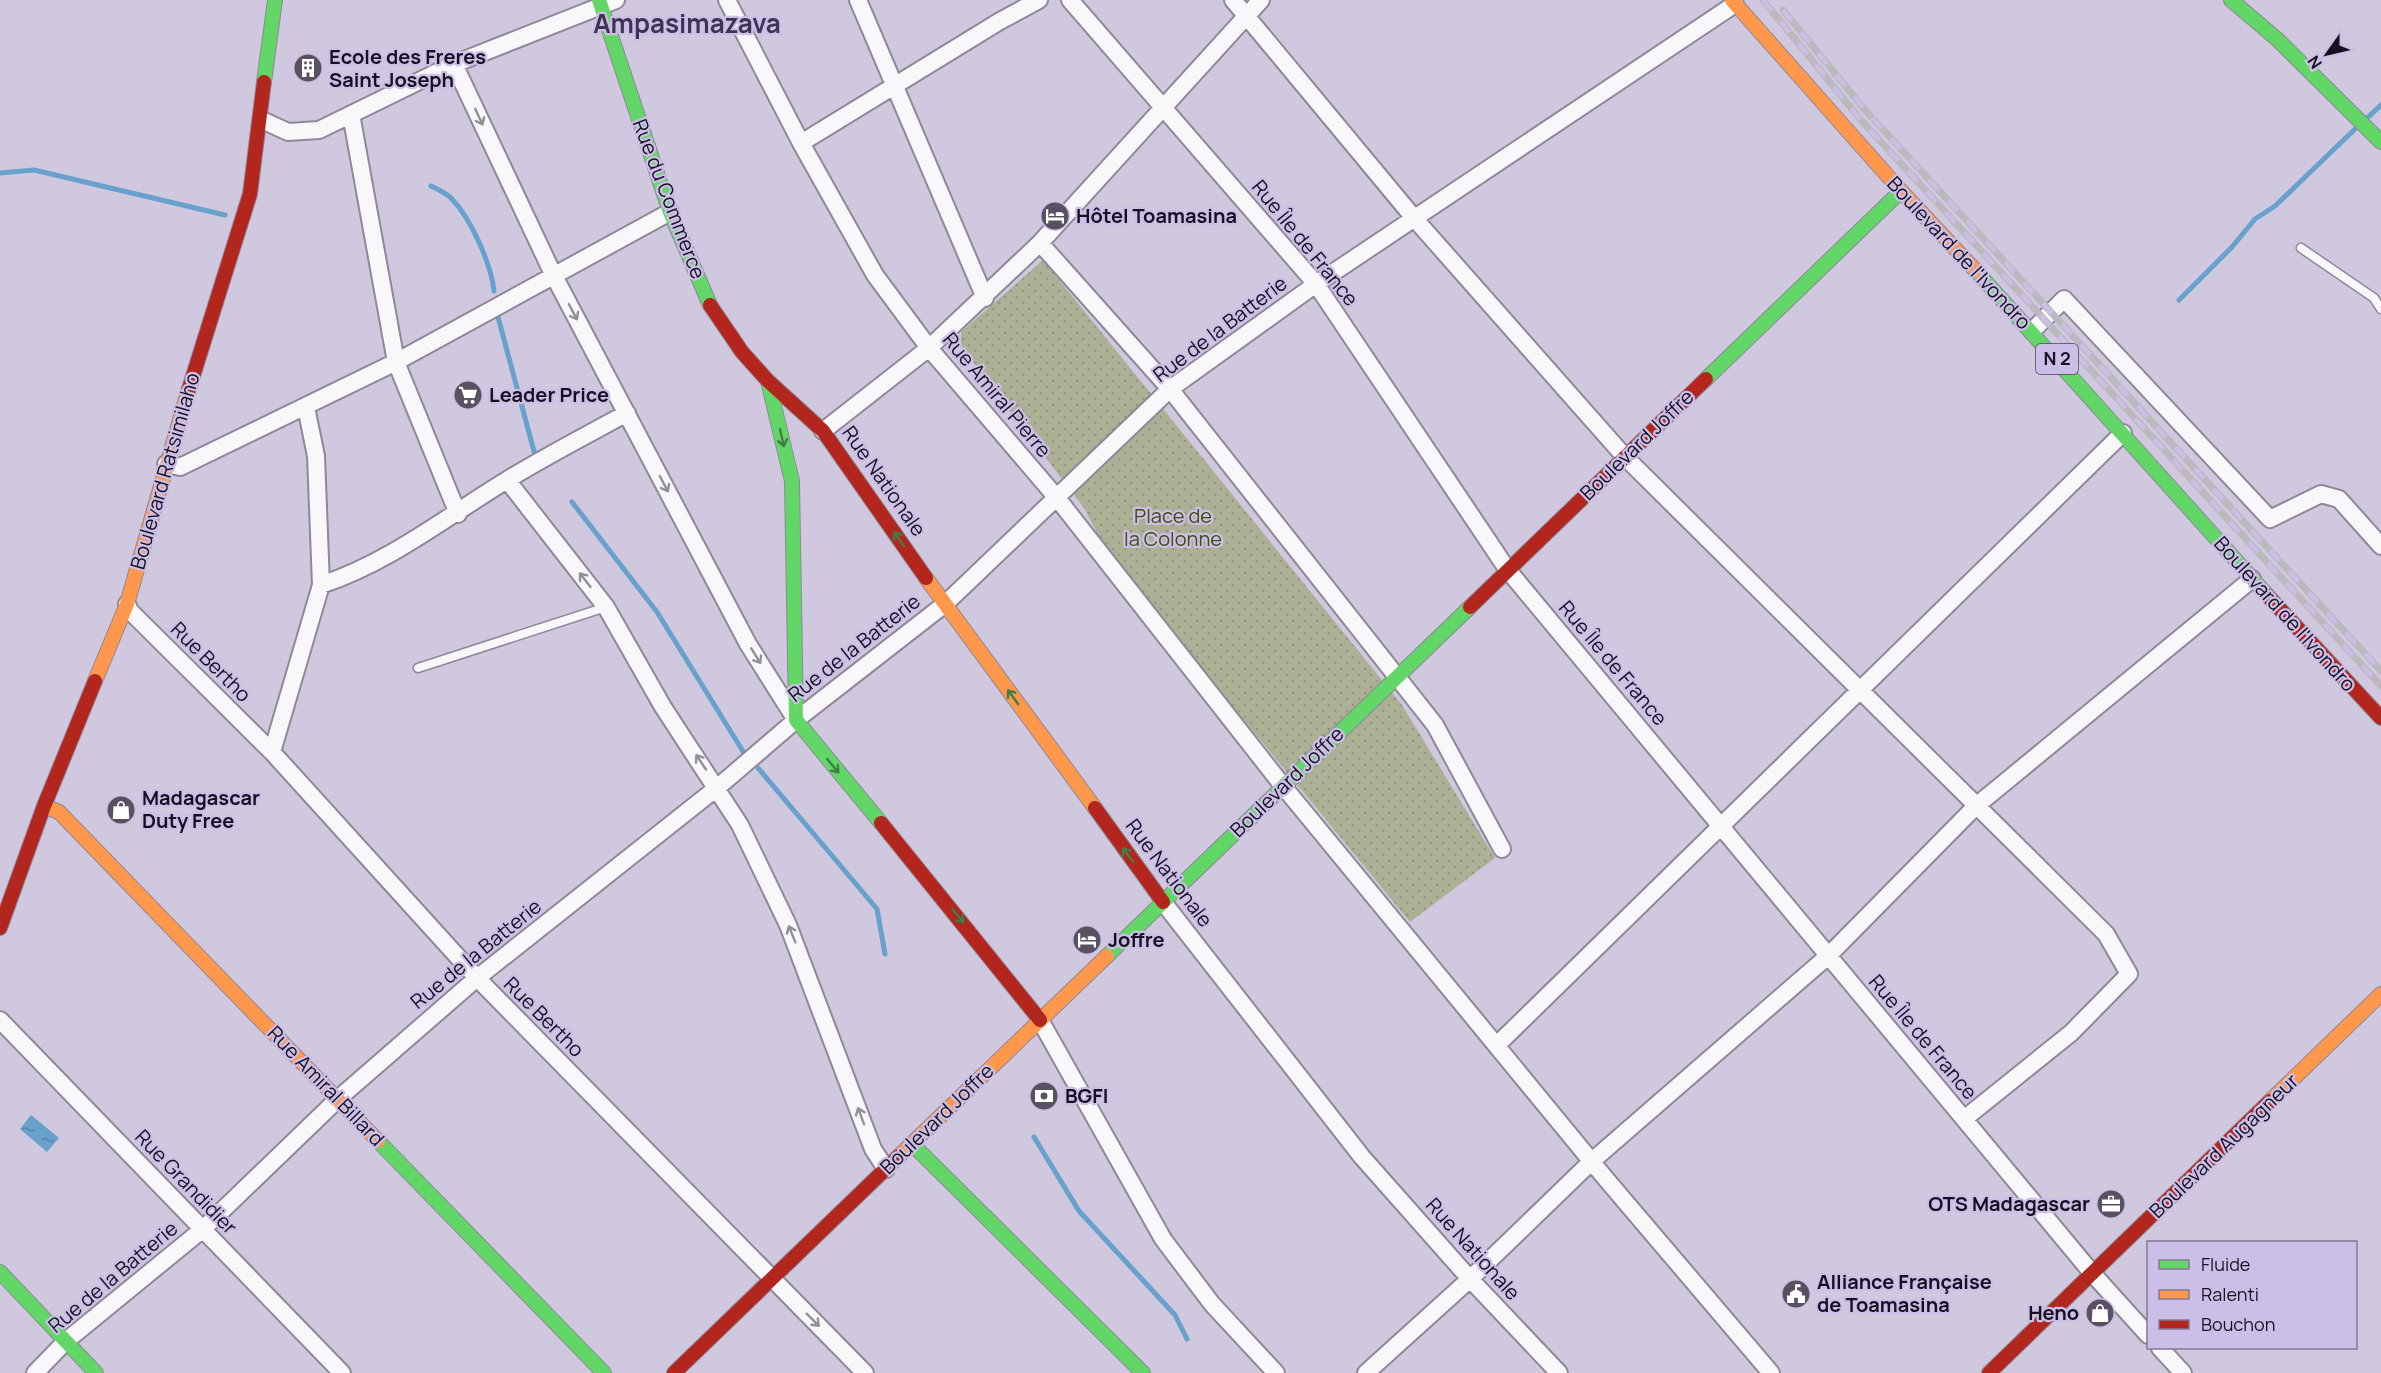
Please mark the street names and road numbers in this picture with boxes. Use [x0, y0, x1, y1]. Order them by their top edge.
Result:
street label: Rue du Commerce [627, 115, 712, 283]
street label: Boulevard de l'Ivondro [1881, 170, 2038, 335]
street label: Rue Île de France [1246, 174, 1365, 311]
street label: Rue de la Batterie [1147, 269, 1292, 388]
street label: Rue Amiral Pierre [937, 326, 1058, 463]
road number: N 2 [2036, 344, 2078, 374]
street label: Boulevard Ratsimilaho [123, 369, 206, 572]
street label: Boulevard Joffre [1574, 383, 1699, 506]
street label: Rue Nationale [836, 420, 932, 541]
street label: Boulevard de l'Ivondro [2208, 530, 2362, 697]
street label: Rue de la Batterie [782, 587, 925, 708]
street label: Rue Île de France [1553, 595, 1674, 731]
street label: Rue Bertho [165, 616, 257, 708]
street label: Boulevard Joffre [1224, 720, 1349, 843]
street label: Rue Nationale [1120, 813, 1219, 932]
street label: Rue de la Batterie [405, 892, 547, 1015]
street label: Rue Île de France [1863, 969, 1984, 1105]
street label: Rue Bertho [498, 971, 590, 1063]
street label: Rue Amiral Billard [262, 1020, 391, 1152]
street label: Boulevard Joffre [874, 1057, 999, 1180]
street label: Boulevard Augagneur [2143, 1067, 2304, 1224]
street label: Rue Grandidier [129, 1123, 243, 1240]
street label: Rue Nationale [1420, 1192, 1527, 1306]
street label: Rue de la Batterie [42, 1215, 183, 1339]

